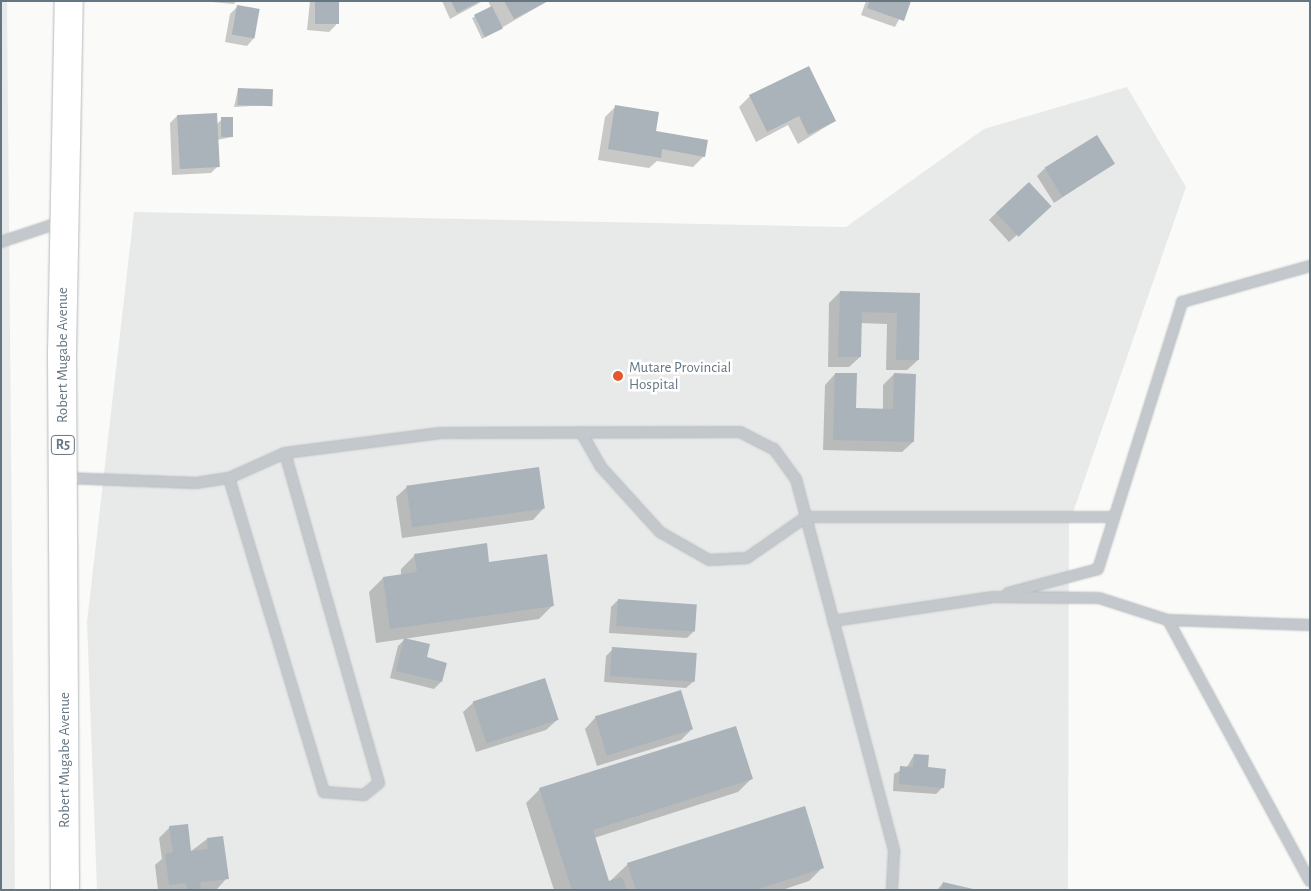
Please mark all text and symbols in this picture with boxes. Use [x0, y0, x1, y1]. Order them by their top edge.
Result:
street label: Robert Mugabe Avenue [54, 287, 72, 423]
place label: Mutare Provincial Hospital [629, 358, 731, 393]
marker: Mutare Provincial Hospital [611, 369, 625, 383]
road number: R5 [50, 434, 76, 456]
street label: Robert Mugabe Avenue [56, 692, 74, 828]

